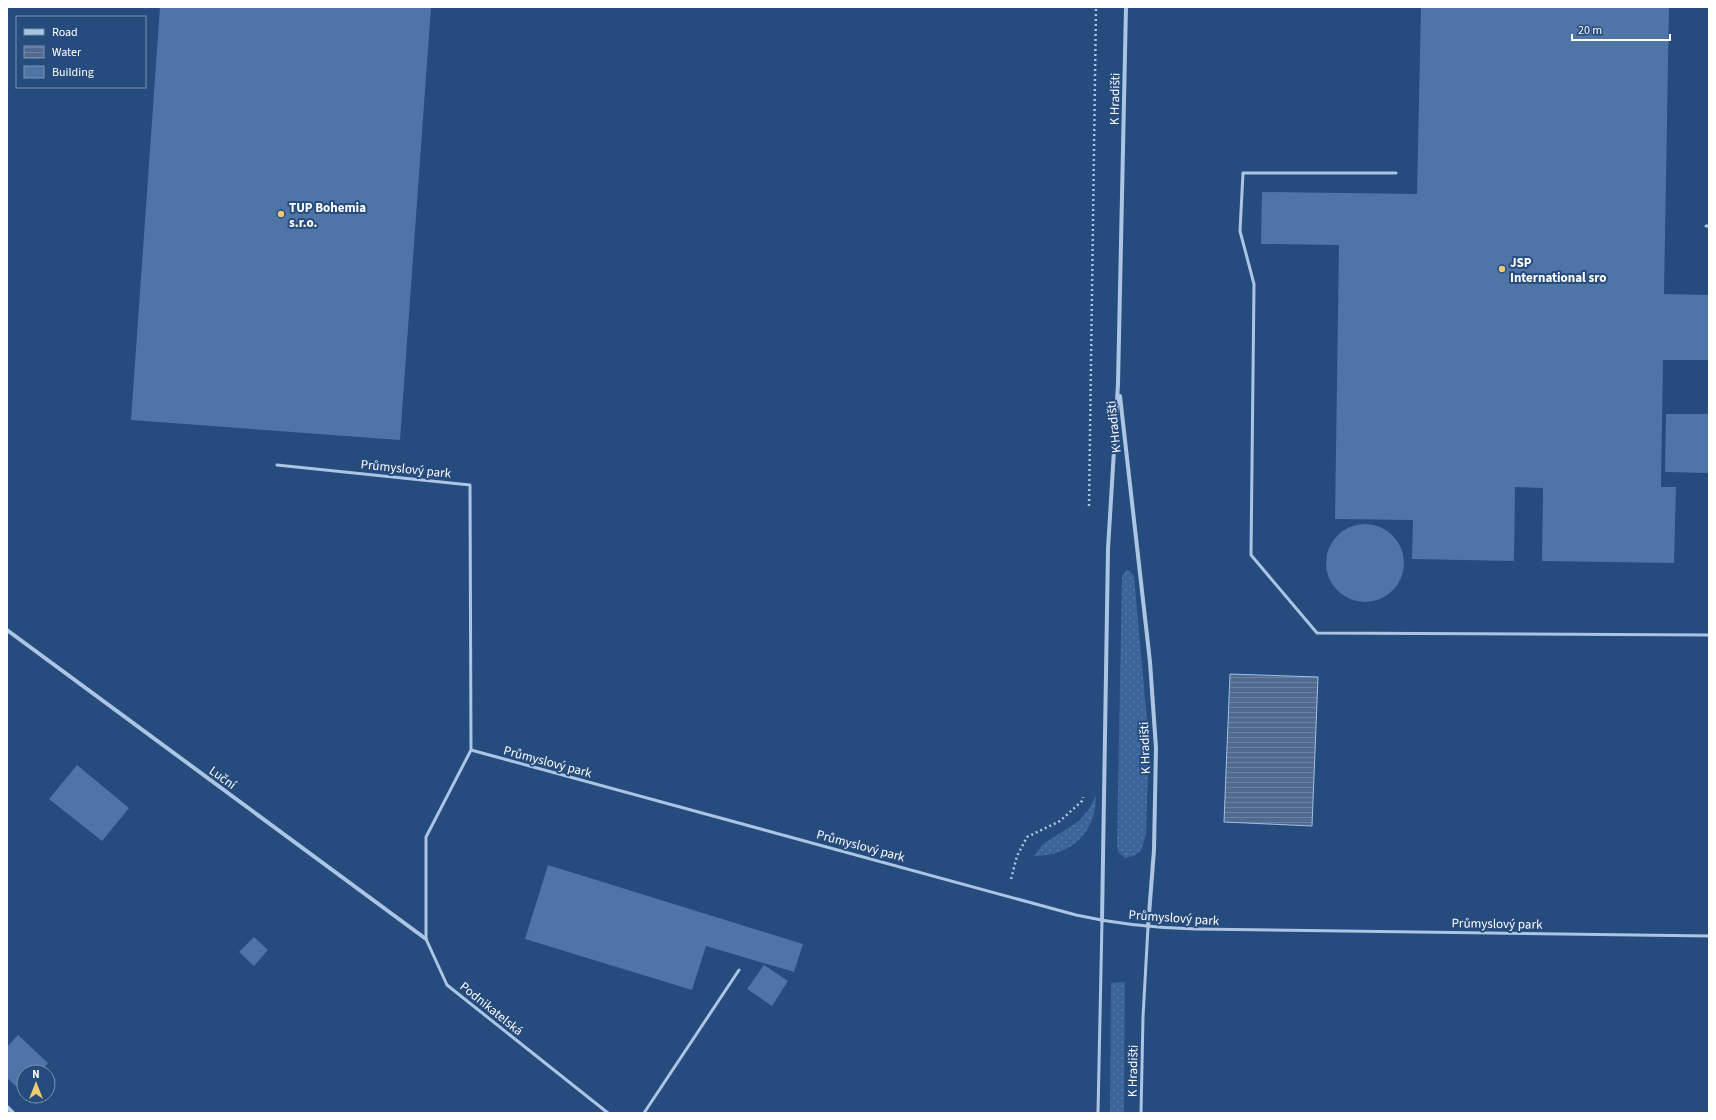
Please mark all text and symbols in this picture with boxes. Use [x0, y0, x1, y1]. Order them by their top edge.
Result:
legend [16, 16, 146, 88]
scale bar [1572, 16, 1670, 42]
text: 20 m [1578, 22, 1602, 39]
text: Road [52, 24, 78, 41]
text: Water [52, 44, 82, 61]
text: Building [52, 64, 94, 81]
street label: K Hradišti [1106, 73, 1124, 125]
place label: TUP Bohemia s.r.o. [289, 199, 366, 232]
marker: TUP Bohemia s.r.o. [276, 209, 286, 219]
place label: JSP International sro [1510, 254, 1606, 287]
marker: JSP International sro [1497, 264, 1507, 274]
street label: K Hradišti [1102, 400, 1126, 454]
street label: Průmyslový park [360, 455, 453, 483]
street label: K Hradišti [1135, 721, 1155, 775]
street label: Průmyslový park [502, 742, 594, 783]
street label: Luční [205, 762, 240, 794]
street label: Průmyslový park [815, 826, 907, 867]
street label: Průmyslový park [1128, 906, 1220, 930]
street label: Průmyslový park [1451, 914, 1543, 934]
street label: Podnikatelská [456, 978, 527, 1040]
street label: K Hradišti [1124, 1045, 1142, 1097]
north arrow [16, 1064, 56, 1104]
text: N [32, 1067, 40, 1082]

